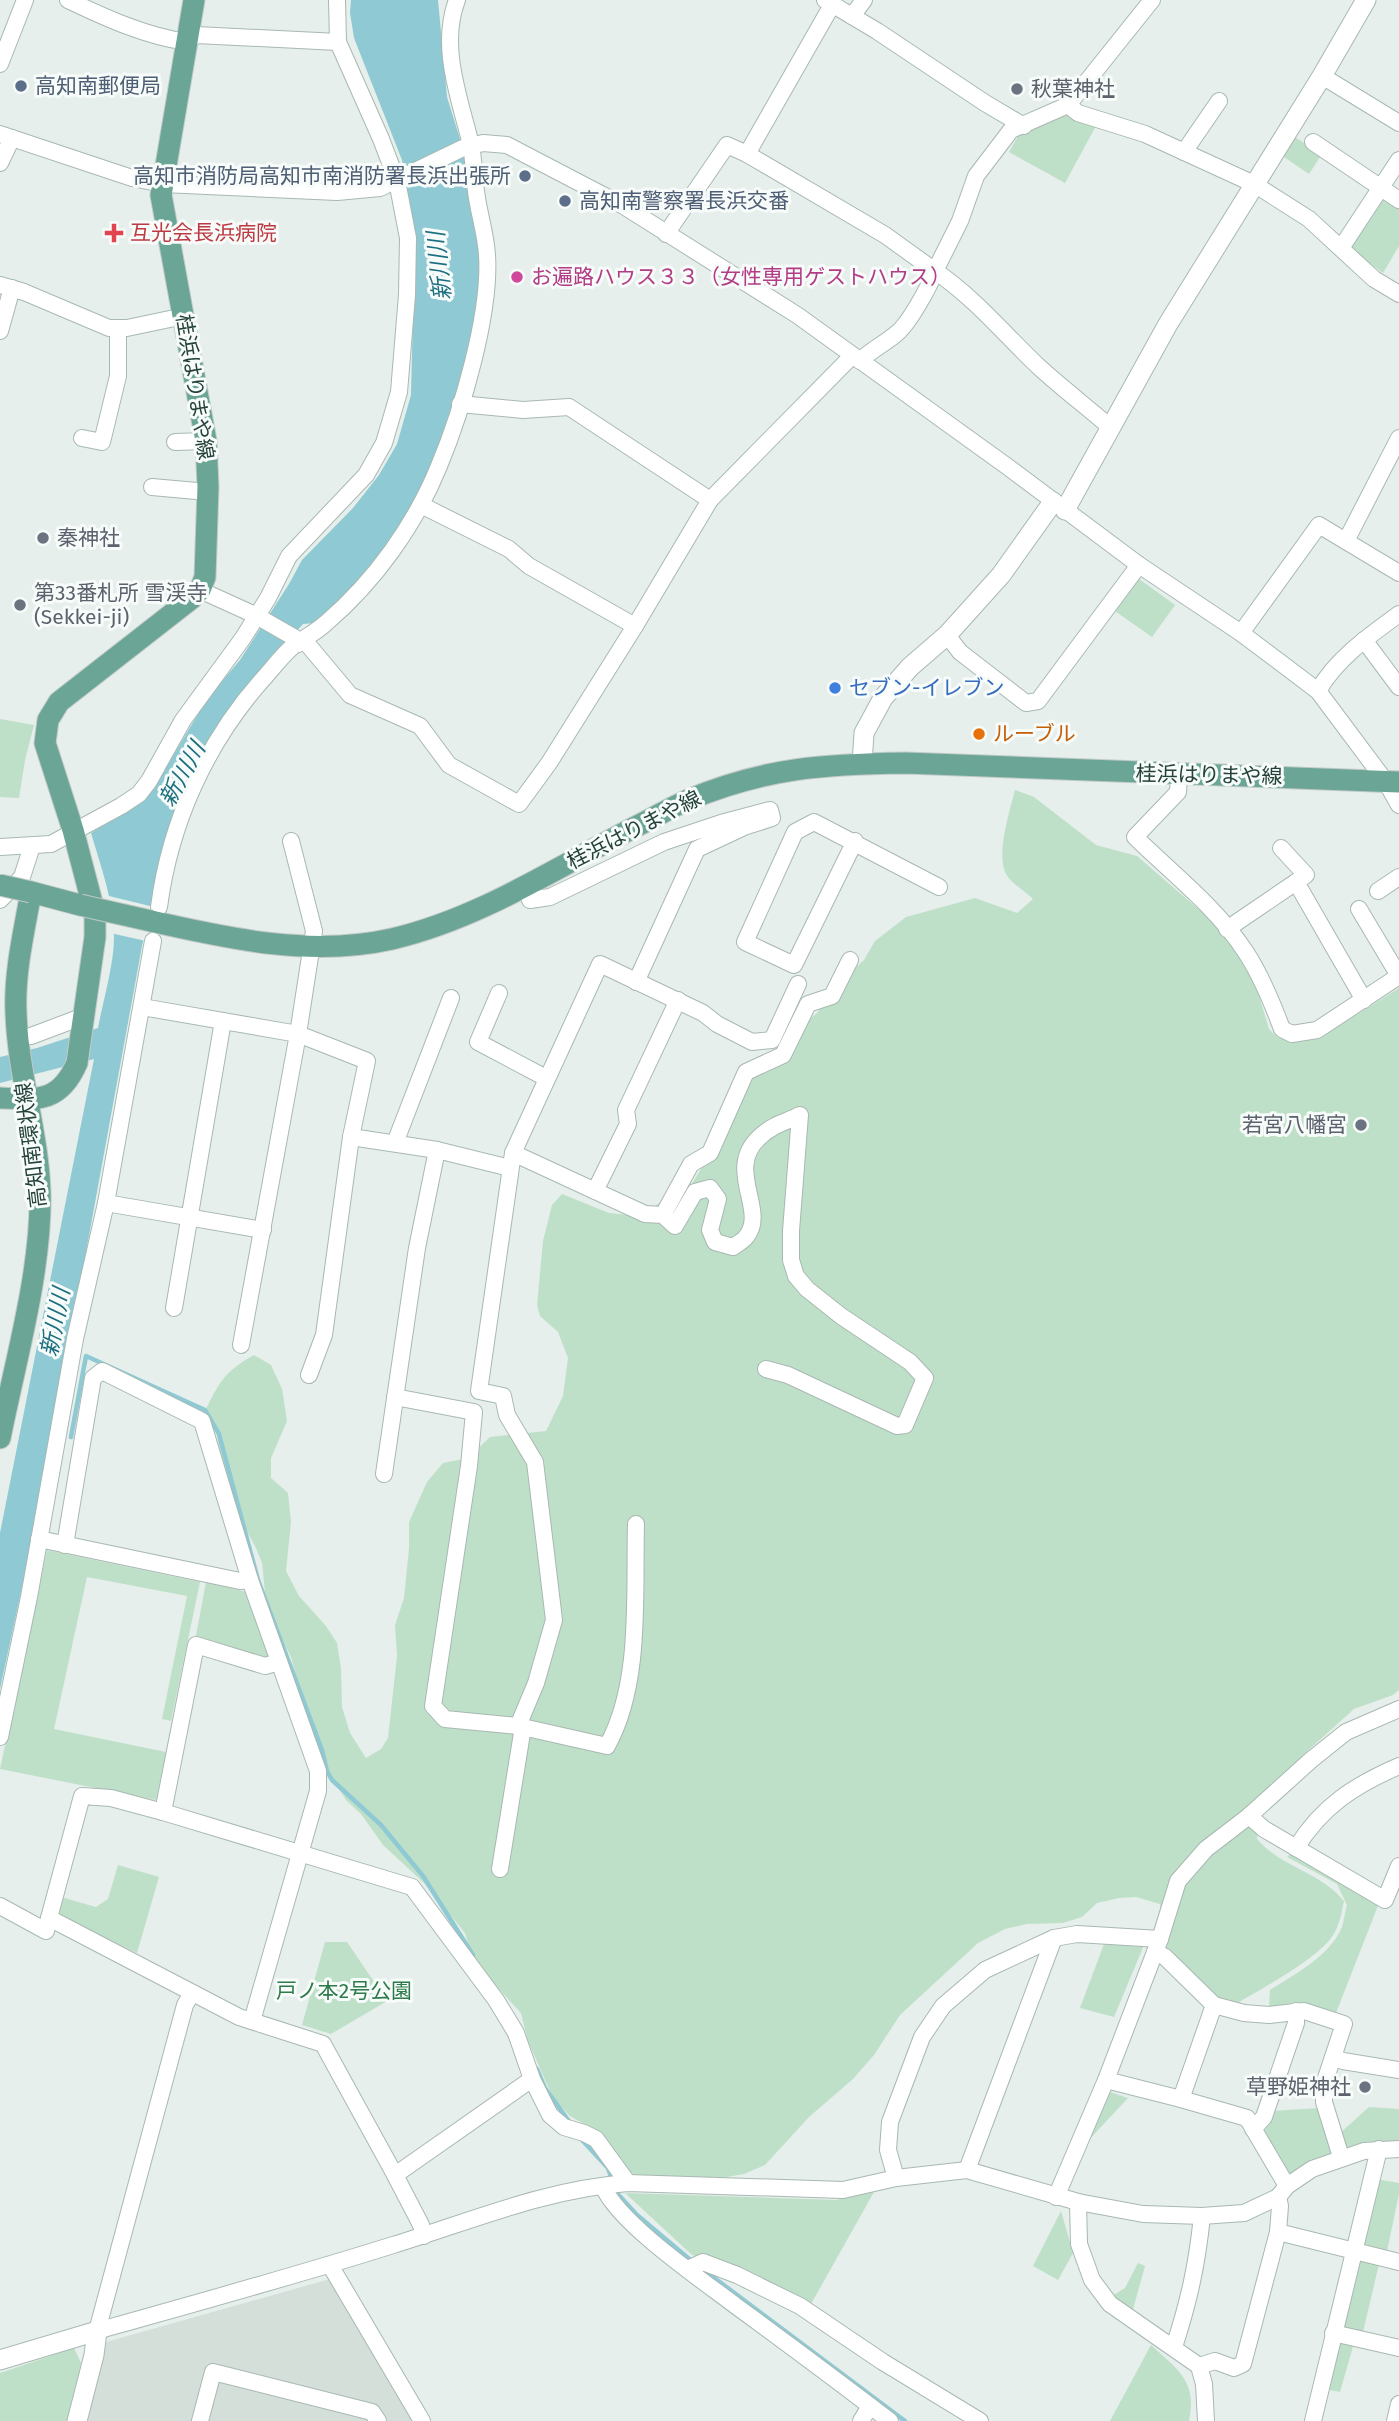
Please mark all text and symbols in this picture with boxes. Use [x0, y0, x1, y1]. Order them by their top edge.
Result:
place label: 高知南郵便局 [35, 73, 161, 99]
place label: 秋葉神社 [1031, 76, 1115, 102]
marker: 高知南郵便局 [13, 78, 29, 94]
marker: 秋葉神社 [1009, 81, 1025, 97]
place label: 高知市消防局高知市南消防署長浜出張所 [133, 163, 511, 189]
marker: 高知市消防局高知市南消防署長浜出張所 [517, 168, 533, 184]
place label: 高知南警察署長浜交番 [579, 188, 789, 214]
marker: 高知南警察署長浜交番 [557, 193, 573, 209]
place label: 互光会長浜病院 [130, 220, 277, 246]
marker: 互光会長浜病院 [104, 223, 124, 243]
water label: 新川川 [421, 227, 457, 302]
place label: お遍路ハウス３３（女性専用ゲストハウス） [531, 264, 951, 290]
marker: お遍路ハウス３３（女性専用ゲストハウス） [509, 269, 525, 285]
street label: 桂浜はりまや線 [171, 312, 219, 462]
place label: 秦神社 [57, 525, 120, 551]
marker: 秦神社 [35, 530, 51, 546]
place label: 第33番札所 雪渓寺 (Sekkei-ji) [34, 580, 208, 630]
marker: 第33番札所 雪渓寺 (Sekkei-ji) [12, 597, 28, 613]
place label: セブン-イレブン [849, 675, 1004, 701]
marker: セブン-イレブン [827, 680, 843, 696]
place label: ルーブル [993, 721, 1076, 747]
marker: ルーブル [971, 726, 987, 742]
water label: 新川川 [153, 734, 212, 811]
street label: 桂浜はりまや線 [1135, 761, 1283, 789]
street label: 桂浜はりまや線 [563, 785, 705, 875]
street label: 高知南環状線 [10, 1081, 52, 1209]
place label: 若宮八幡宮 [1242, 1112, 1347, 1138]
marker: 若宮八幡宮 [1353, 1117, 1369, 1133]
water label: 新川川 [35, 1283, 76, 1359]
park label: 戸ノ本2号公園 [276, 1978, 412, 2004]
place label: 草野姫神社 [1246, 2074, 1351, 2100]
marker: 草野姫神社 [1357, 2079, 1373, 2095]

